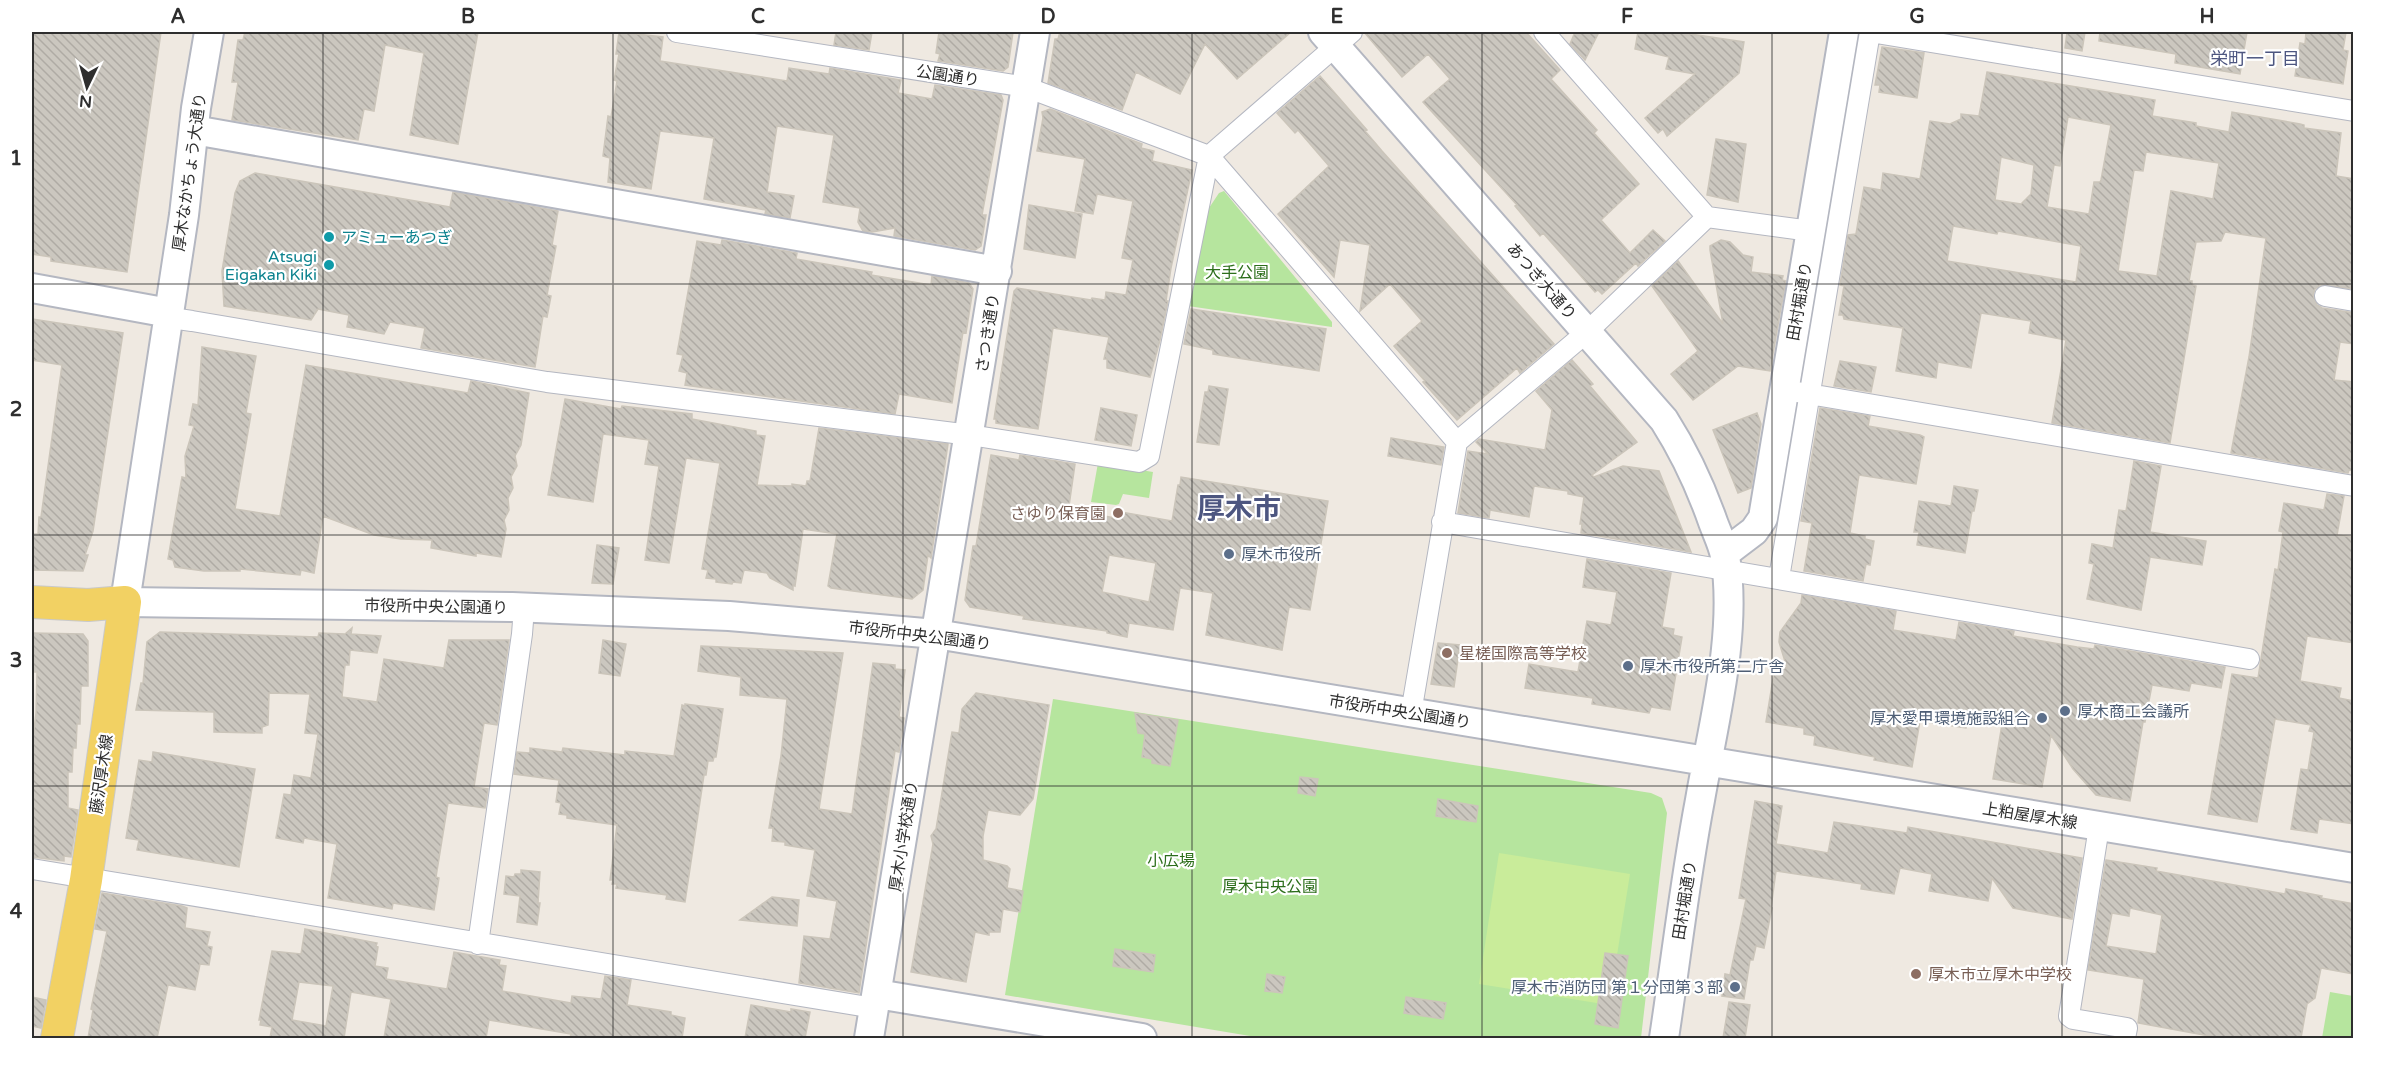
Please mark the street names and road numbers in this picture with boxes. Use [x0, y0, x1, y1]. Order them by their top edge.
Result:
street label: 公園通り [915, 61, 981, 91]
street label: 厚木なかちょう大通り [169, 92, 211, 253]
street label: あつぎ大通り [1502, 239, 1580, 324]
street label: 田村堀通り [1783, 260, 1817, 342]
street label: さつき通り [972, 292, 1004, 374]
street label: 市役所中央公園通り [364, 596, 508, 618]
street label: 市役所中央公園通り [847, 617, 993, 655]
street label: 市役所中央公園通り [1327, 691, 1473, 733]
street label: 藤沢厚木線 [87, 733, 117, 815]
street label: 厚木小学校通り [885, 779, 923, 893]
street label: 上粕屋厚木線 [1981, 799, 2079, 833]
street label: 田村堀通り [1669, 859, 1701, 941]

